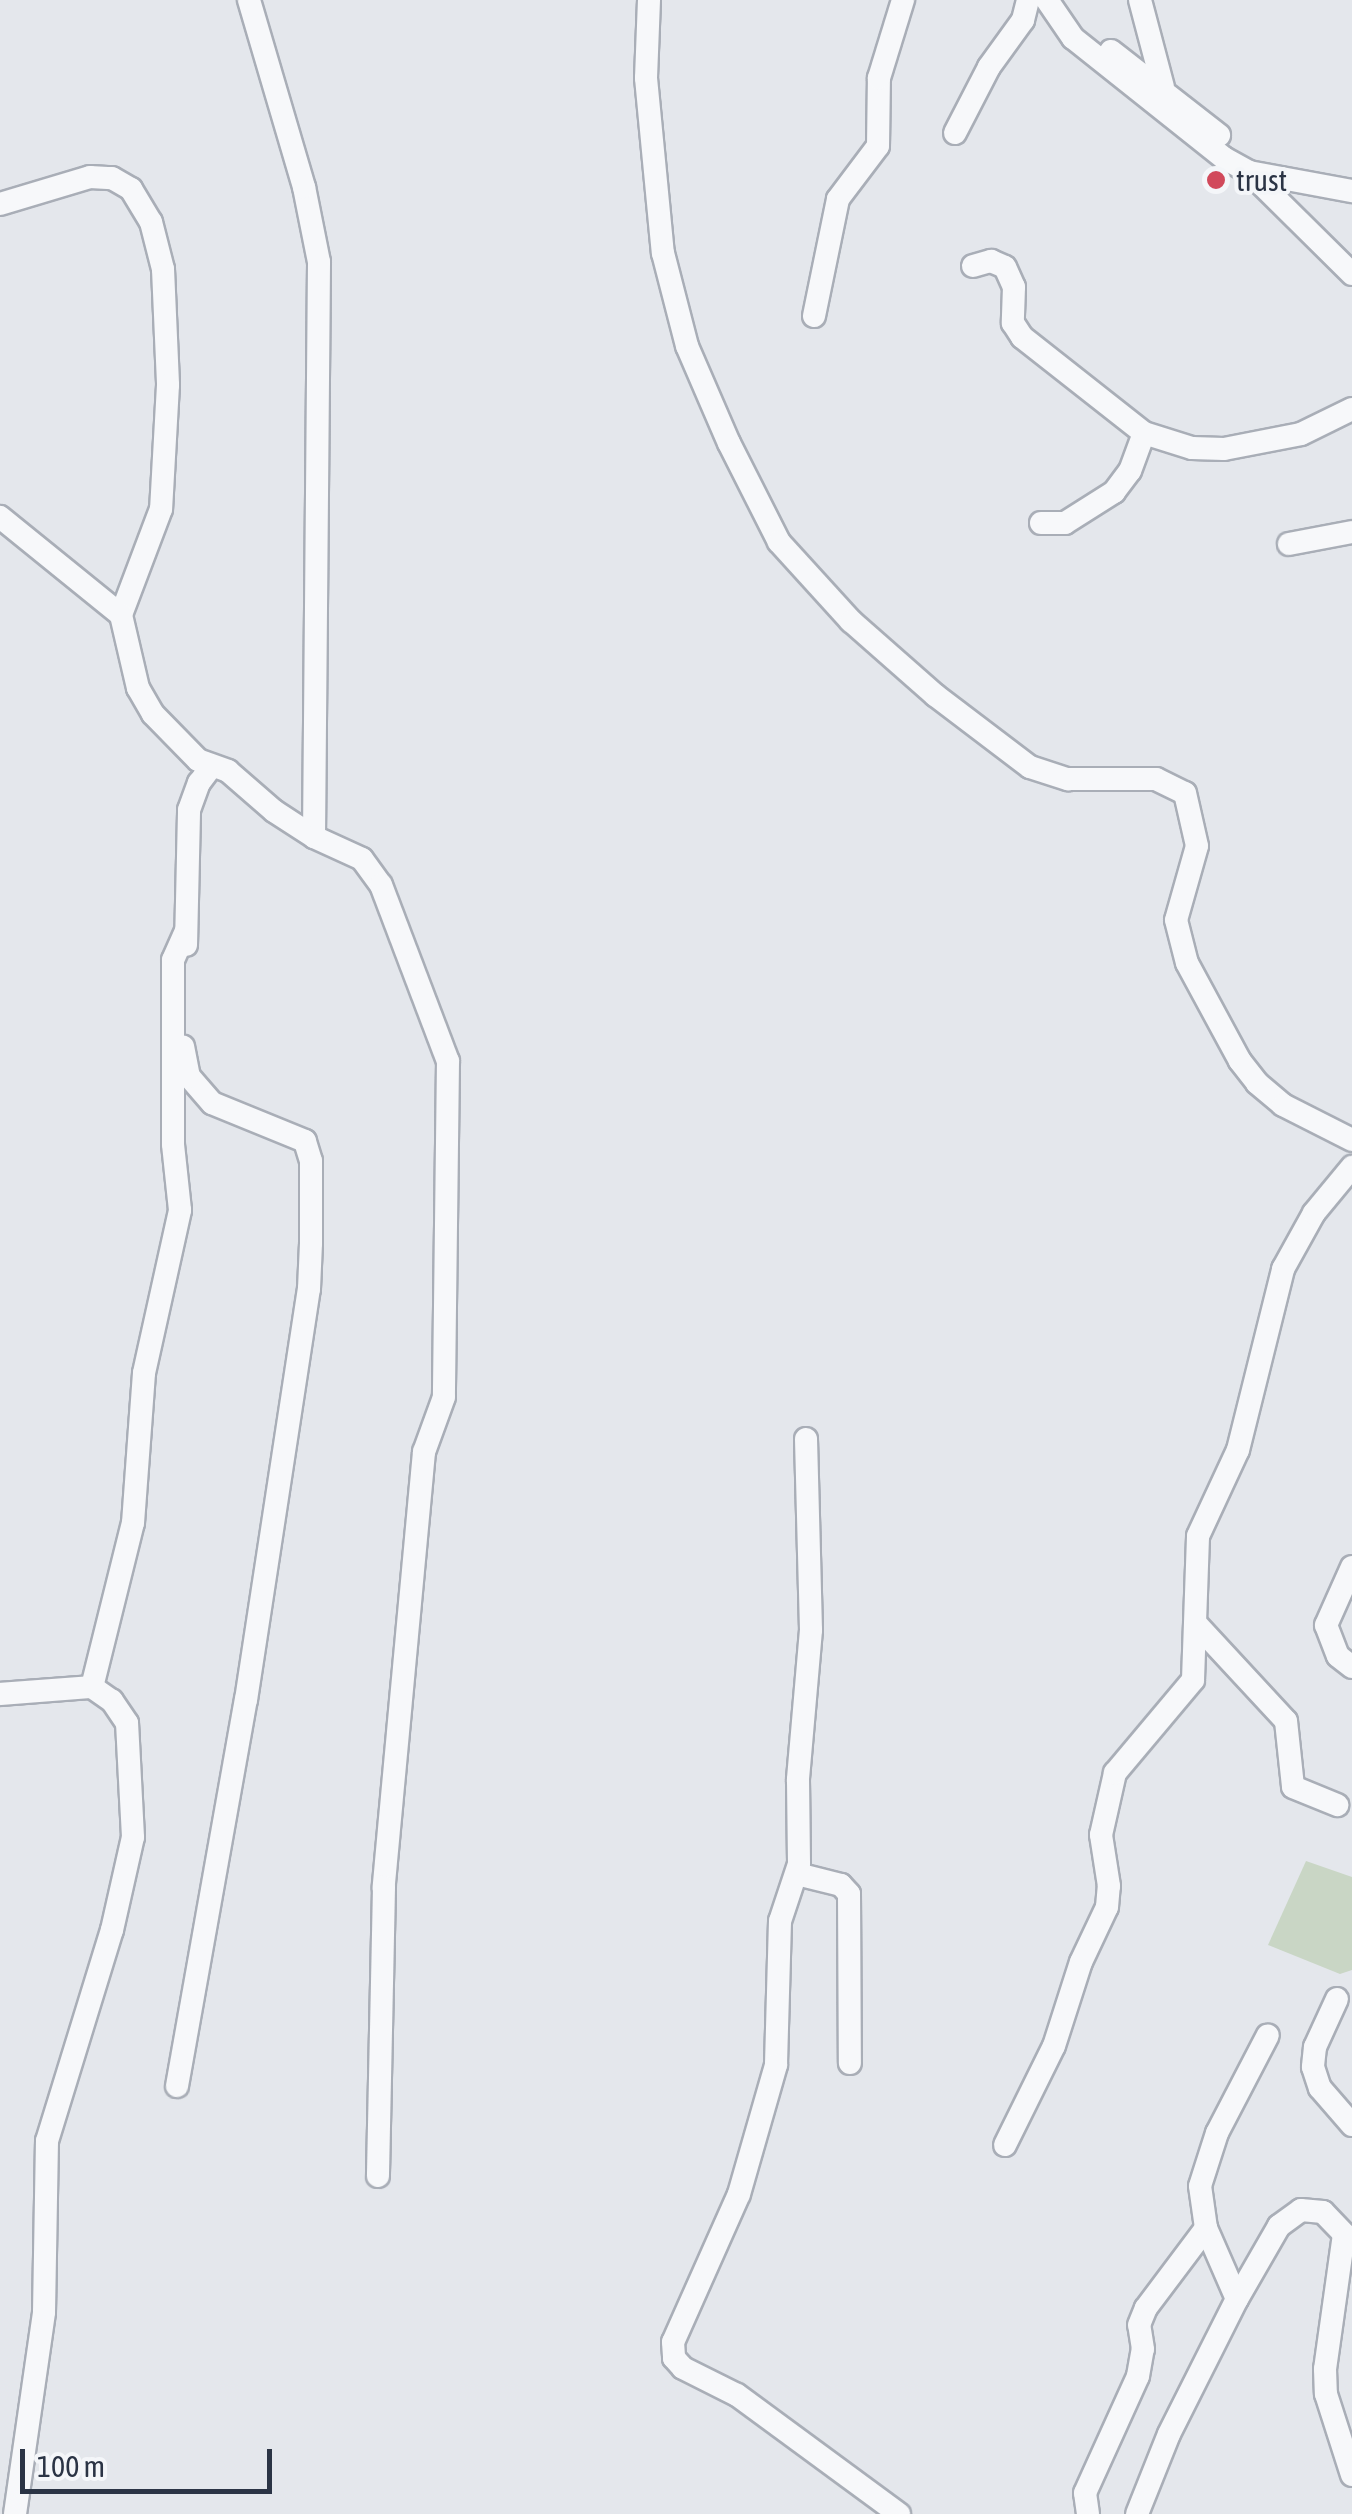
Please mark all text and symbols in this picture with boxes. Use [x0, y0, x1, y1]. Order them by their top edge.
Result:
place label: trust [1236, 162, 1287, 198]
marker: trust [1205, 169, 1227, 191]
scale bar [25, 2429, 278, 2491]
text: 100 m [37, 2449, 105, 2483]

